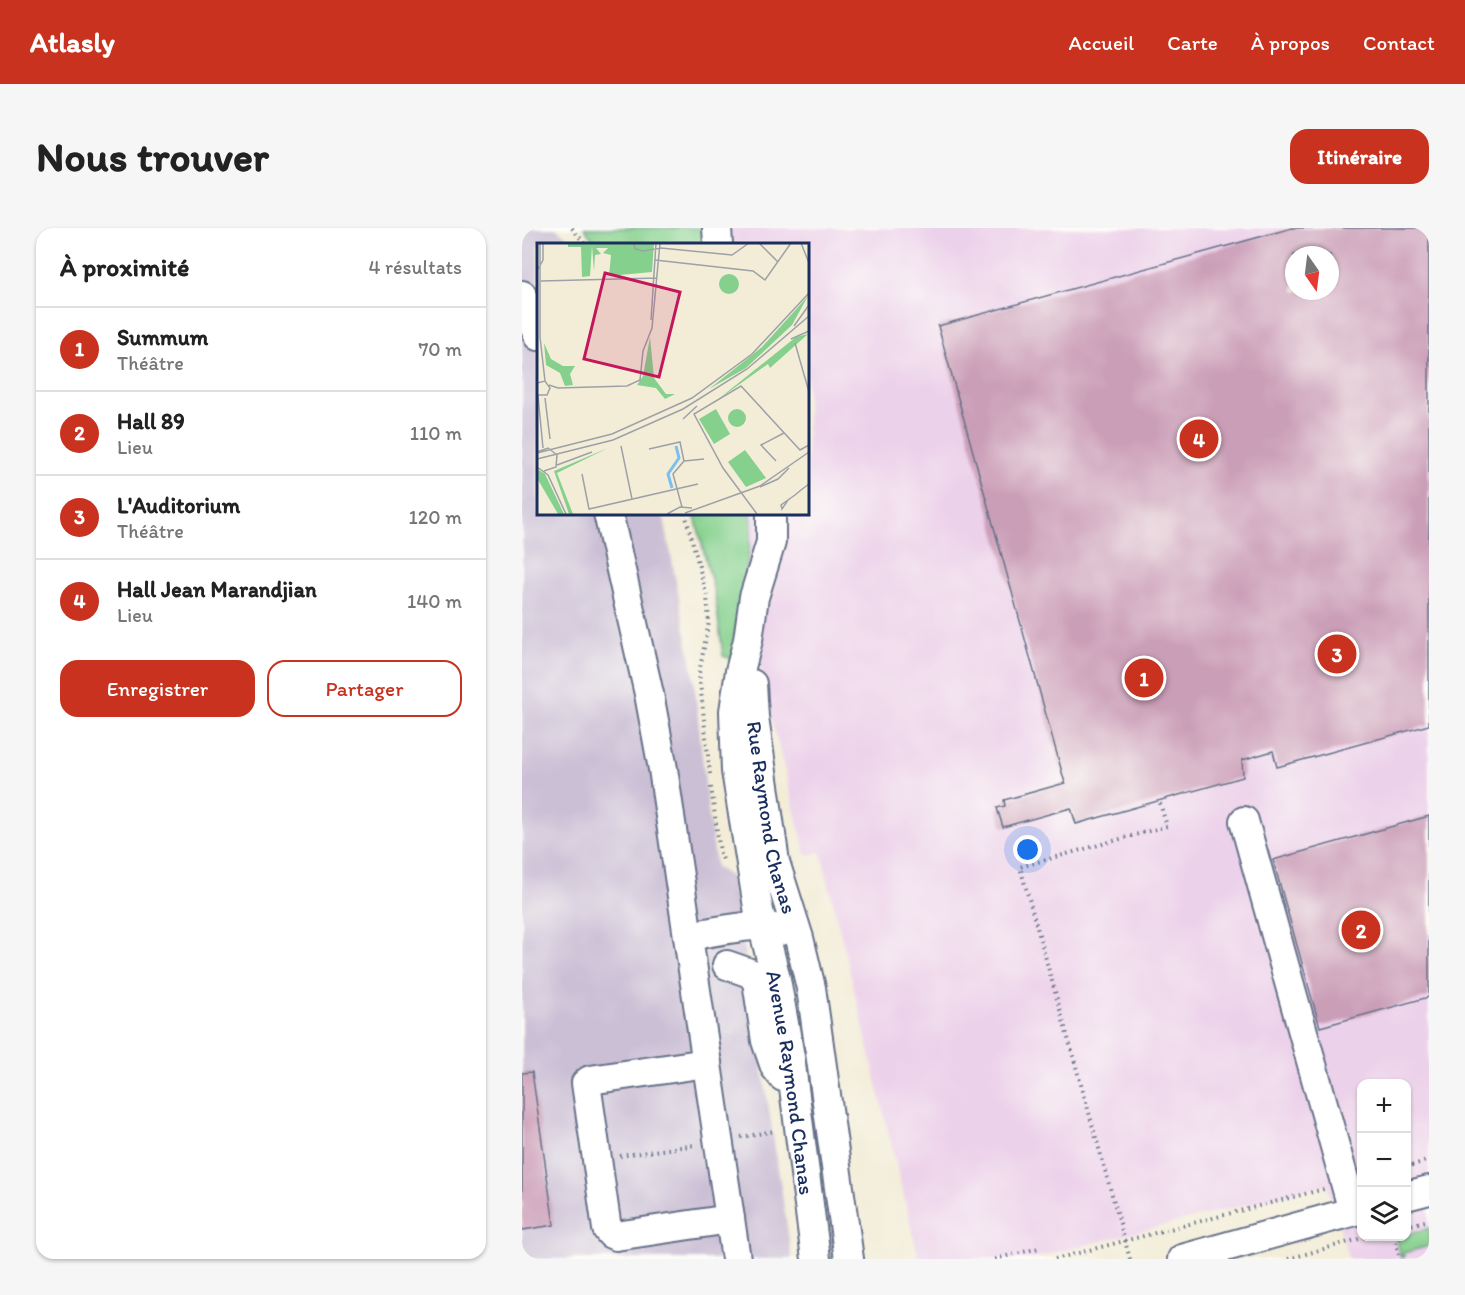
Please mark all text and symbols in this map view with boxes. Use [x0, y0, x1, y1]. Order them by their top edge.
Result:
text: Atlasly [30, 25, 115, 59]
text: Accueil [1069, 30, 1134, 55]
text: Carte [1167, 30, 1218, 55]
text: À propos [1251, 30, 1330, 55]
text: Contact [1363, 30, 1435, 55]
button: Itinéraire [1290, 129, 1429, 184]
text: Nous trouver [36, 131, 269, 182]
inset map [537, 243, 808, 514]
north arrow [1285, 246, 1339, 300]
text: À proximité [60, 251, 189, 283]
text: 4 résultats [369, 255, 462, 279]
text: Summum [117, 324, 208, 351]
text: 1 [75, 337, 84, 361]
text: 70 m [418, 337, 462, 361]
text: Théâtre [117, 351, 184, 375]
text: Hall 89 [117, 408, 185, 435]
pin: 4 [1180, 416, 1218, 462]
text: 2 [74, 421, 85, 445]
text: 110 m [410, 421, 462, 445]
text: Lieu [117, 435, 153, 459]
text: L'Auditorium [117, 492, 240, 519]
text: 3 [74, 505, 85, 529]
text: 120 m [409, 505, 462, 529]
text: Théâtre [117, 519, 184, 543]
text: Hall Jean Marandjian [117, 576, 317, 603]
text: 4 [73, 589, 86, 613]
text: 140 m [407, 589, 462, 613]
text: Lieu [117, 603, 153, 627]
pin: 3 [1318, 632, 1356, 676]
pin: 1 [1124, 656, 1164, 700]
button: Enregistrer [60, 660, 255, 717]
button: Partager [267, 660, 462, 717]
street label: Rue Raymond Chanas [742, 719, 803, 916]
your location [1013, 835, 1042, 864]
pin: 2 [1342, 908, 1380, 952]
street label: Avenue Raymond Chanas [762, 967, 820, 1196]
map controls [1357, 1079, 1411, 1241]
button: + [1357, 1079, 1411, 1133]
button: − [1357, 1133, 1411, 1187]
button: layers [1357, 1187, 1411, 1241]

